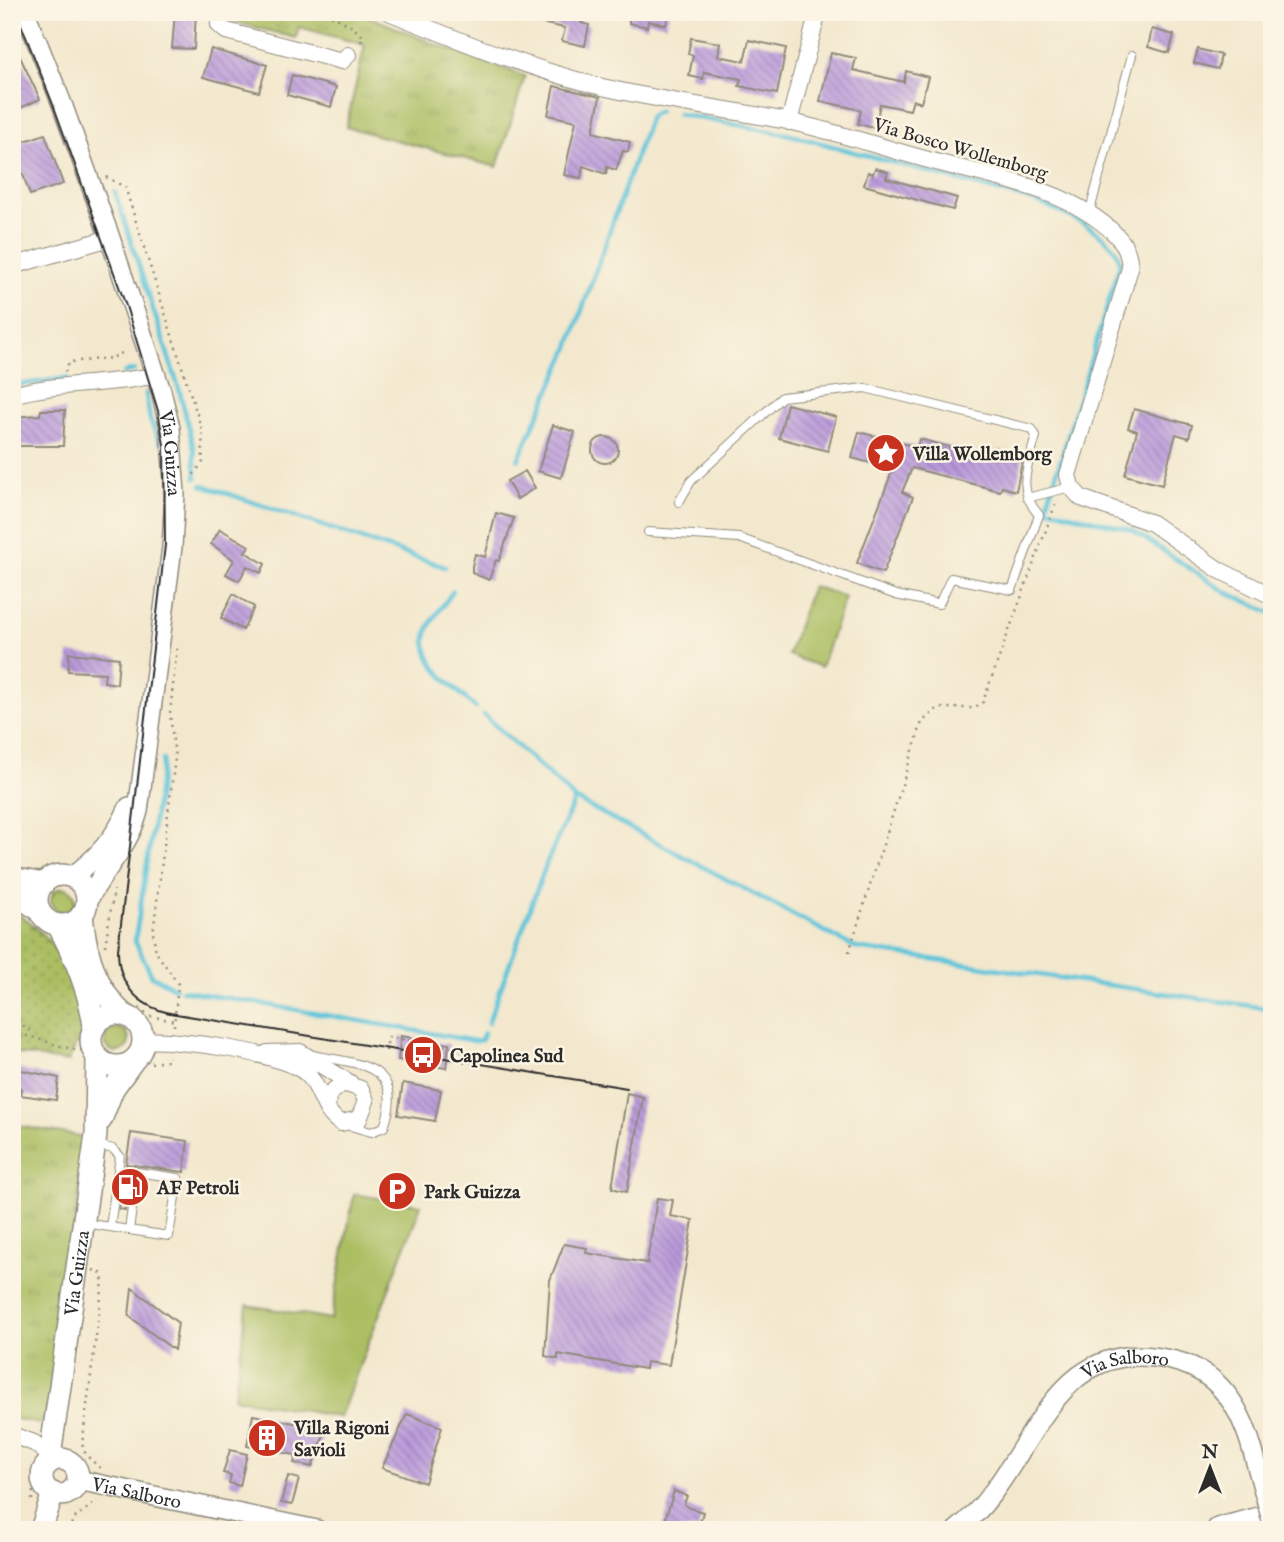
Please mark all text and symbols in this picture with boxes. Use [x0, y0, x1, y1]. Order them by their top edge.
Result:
street label: Via Bosco Wollemborg [869, 113, 1051, 187]
street label: Via Guizza [152, 407, 185, 498]
place icon: Villa Wollemborg [865, 432, 907, 474]
place label: Villa Wollemborg [912, 443, 1053, 467]
bus stop icon: Capolinea Sud [402, 1034, 444, 1076]
place label: Capolinea Sud [450, 1045, 564, 1069]
fuel station icon: AF Petroli [109, 1166, 151, 1208]
parking icon: Park Guizza [376, 1170, 418, 1212]
place label: AF Petroli [156, 1177, 239, 1201]
place label: Park Guizza [424, 1181, 521, 1205]
street label: Via Guizza [60, 1228, 96, 1318]
street label: Via Salboro [1076, 1346, 1171, 1386]
building icon: Villa Rigoni Savioli [246, 1417, 288, 1459]
place label: Villa Rigoni Savioli [293, 1417, 389, 1463]
north arrow [1176, 1434, 1246, 1504]
text: N [1201, 1441, 1219, 1465]
street label: Via Salboro [89, 1473, 183, 1515]

